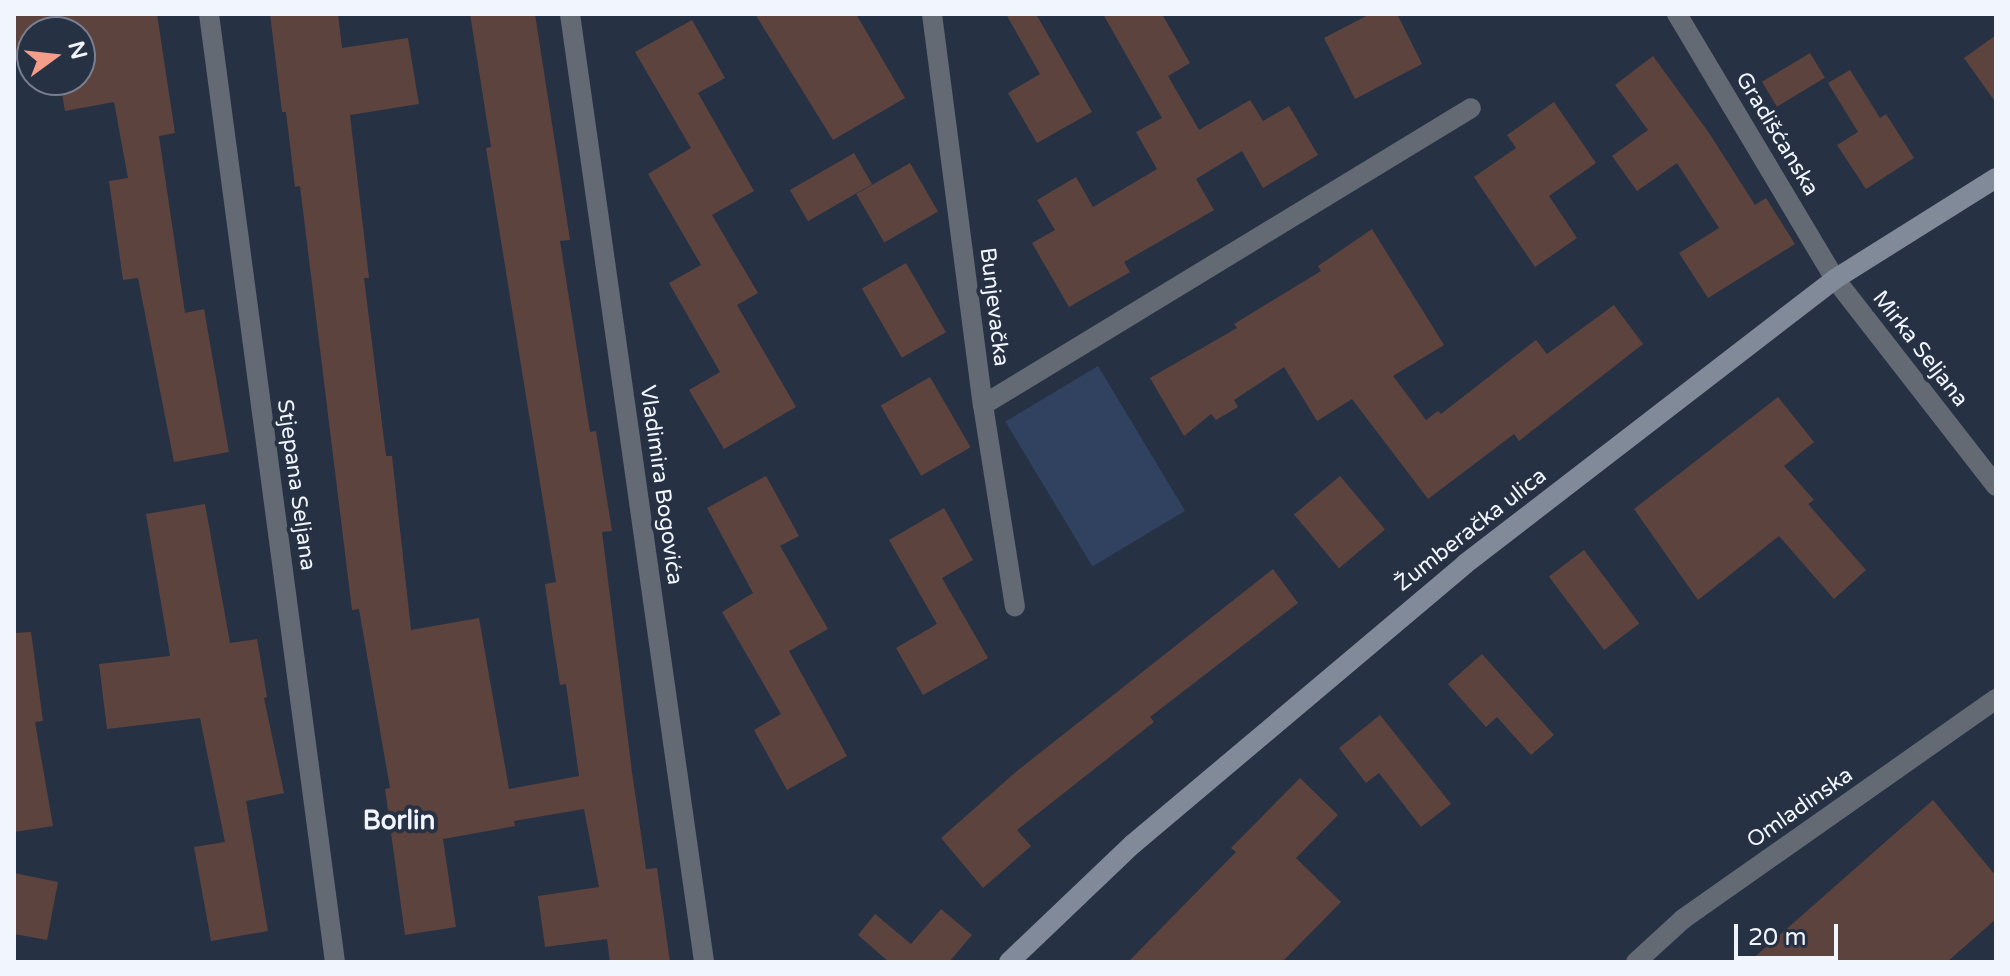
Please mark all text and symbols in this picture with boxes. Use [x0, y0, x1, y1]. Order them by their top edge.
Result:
north arrow [16, 16, 96, 96]
text: N [62, 38, 92, 62]
street label: Gradišćanska [1730, 67, 1824, 201]
street label: Bunjevačka [974, 246, 1014, 368]
street label: Mirka Seljana [1867, 286, 1973, 412]
street label: Vladimira Bogovića [634, 383, 688, 587]
street label: Stjepana Seljana [271, 398, 321, 572]
street label: Žumberačka ulica [1390, 463, 1552, 597]
street label: Omladinska [1742, 762, 1858, 854]
district label: Borlin [363, 805, 435, 837]
scale bar [1738, 908, 1842, 958]
text: 20 m [1748, 923, 1806, 952]

